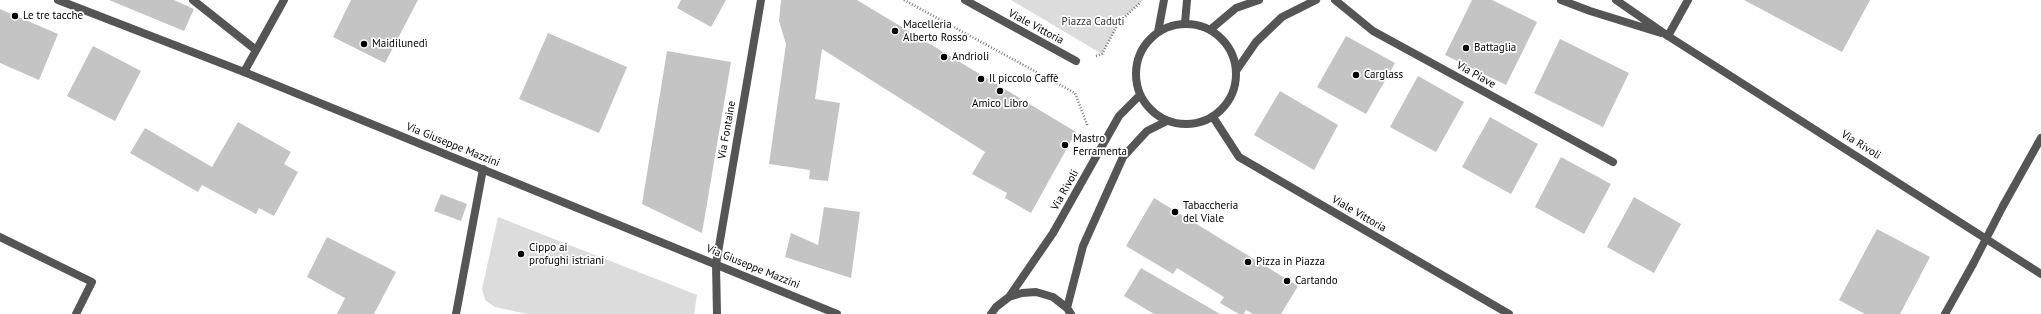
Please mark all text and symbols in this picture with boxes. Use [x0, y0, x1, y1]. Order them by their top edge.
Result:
street label: Viale Vittoria [1006, 7, 1066, 47]
place label: Le tre tacche [23, 9, 83, 23]
marker: Le tre tacche [10, 11, 20, 21]
park label: Piazza Caduti [1062, 15, 1124, 29]
place label: Macelleria Alberto Rosso [903, 18, 968, 44]
marker: Macelleria Alberto Rosso [890, 26, 900, 36]
place label: Maidilunedì [372, 37, 428, 51]
marker: Maidilunedì [359, 39, 369, 49]
place label: Battaglia [1474, 41, 1516, 55]
marker: Battaglia [1461, 43, 1471, 53]
place label: Andrioli [952, 50, 989, 64]
marker: Andrioli [939, 52, 949, 62]
street label: Via Piave [1454, 59, 1498, 91]
place label: Carglass [1364, 68, 1403, 82]
marker: Carglass [1351, 70, 1361, 80]
place label: Il piccolo Caffè [989, 72, 1059, 86]
marker: Il piccolo Caffè [976, 74, 986, 84]
marker: Amico Libro [995, 86, 1005, 96]
place label: Amico Libro [972, 97, 1028, 111]
street label: Via Fontaine [715, 100, 739, 160]
street label: Via Giuseppe Mazzini [404, 120, 502, 170]
street label: Via Rivoli [1839, 128, 1883, 162]
place label: Mastro Ferramenta [1073, 132, 1127, 158]
marker: Mastro Ferramenta [1060, 140, 1070, 150]
street label: Via Rivoli [1048, 167, 1082, 213]
street label: Viale Vittoria [1329, 193, 1389, 235]
place label: Tabaccheria del Viale [1183, 199, 1238, 225]
marker: Tabaccheria del Viale [1170, 207, 1180, 217]
place label: Cippo ai profughi istriani [529, 241, 604, 267]
street label: Via Giuseppe Mazzini [704, 242, 802, 292]
marker: Cippo ai profughi istriani [516, 249, 526, 259]
place label: Pizza in Piazza [1256, 255, 1325, 269]
marker: Pizza in Piazza [1243, 257, 1253, 267]
place label: Cartando [1295, 274, 1338, 288]
marker: Cartando [1282, 276, 1292, 286]

